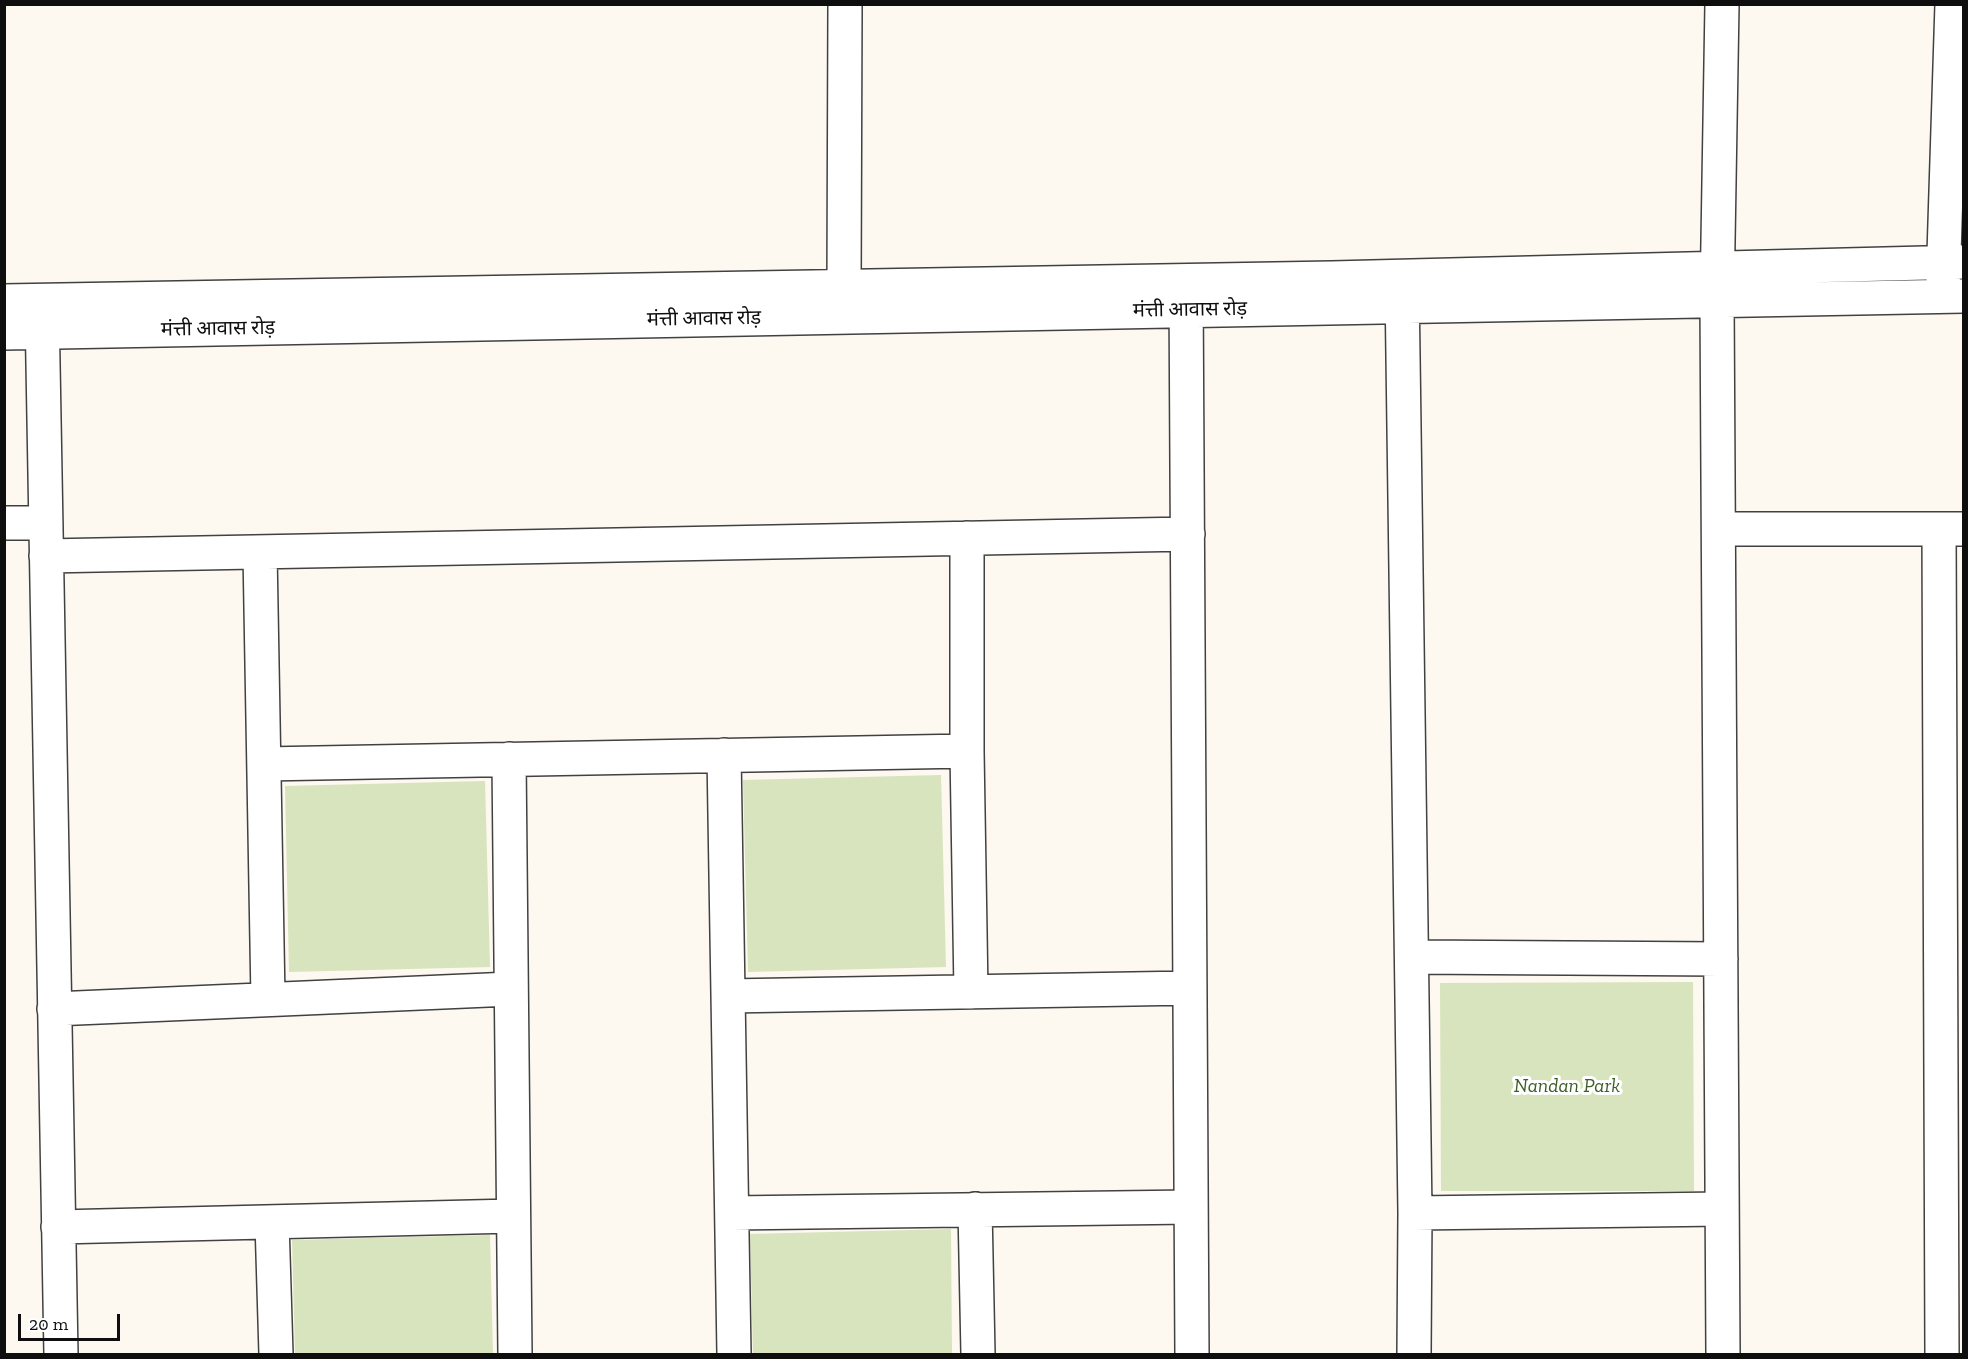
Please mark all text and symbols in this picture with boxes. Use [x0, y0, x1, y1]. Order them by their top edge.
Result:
street label: मंत्ती आवास रोड़ [1133, 297, 1247, 323]
street label: मंत्ती आवास रोड़ [647, 306, 761, 332]
street label: मंत्ती आवास रोड़ [161, 316, 275, 342]
park label: Nandan Park [1514, 1074, 1620, 1098]
scale bar [21, 1302, 123, 1340]
text: 20 m [29, 1313, 68, 1335]

